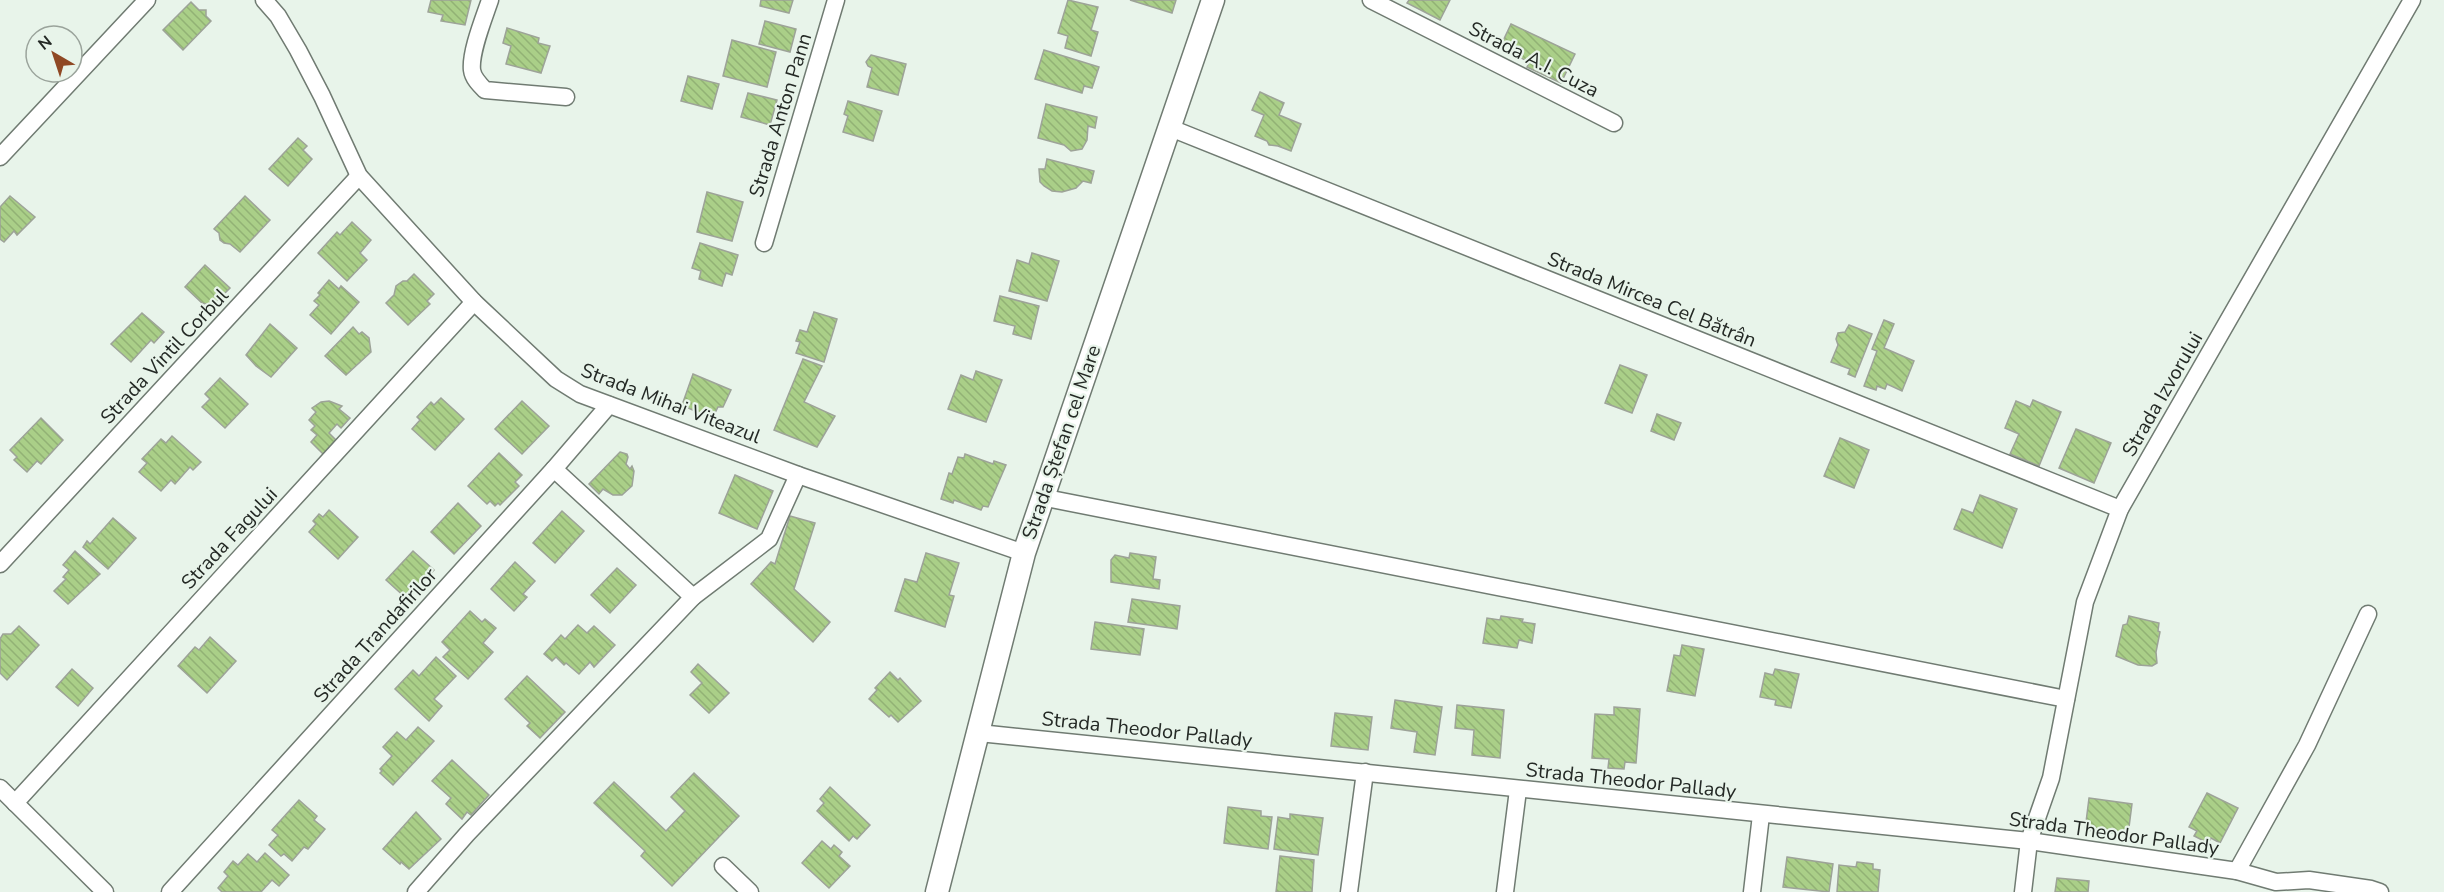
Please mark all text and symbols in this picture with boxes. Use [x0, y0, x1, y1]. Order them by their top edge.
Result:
street label: Strada A.I. Cuza [1464, 15, 1604, 104]
north arrow [24, 24, 84, 84]
street label: Strada Anton Pann [743, 30, 818, 201]
text: N [34, 31, 57, 55]
street label: Strada Mircea Cel Bătrân [1543, 245, 1760, 354]
street label: Strada Vintil Corbul [94, 282, 235, 430]
street label: Strada Izvorului [2116, 327, 2209, 462]
street label: Strada Ștefan cel Mare [1016, 341, 1107, 543]
street label: Strada Mihai Viteazul [577, 357, 765, 450]
street label: Strada Fagului [175, 482, 284, 595]
street label: Strada Trandafirilor [307, 562, 443, 709]
street label: Strada Theodor Pallady [1040, 705, 1254, 754]
street label: Strada Theodor Pallady [1524, 756, 1738, 805]
street label: Strada Theodor Pallady [2007, 805, 2221, 862]

